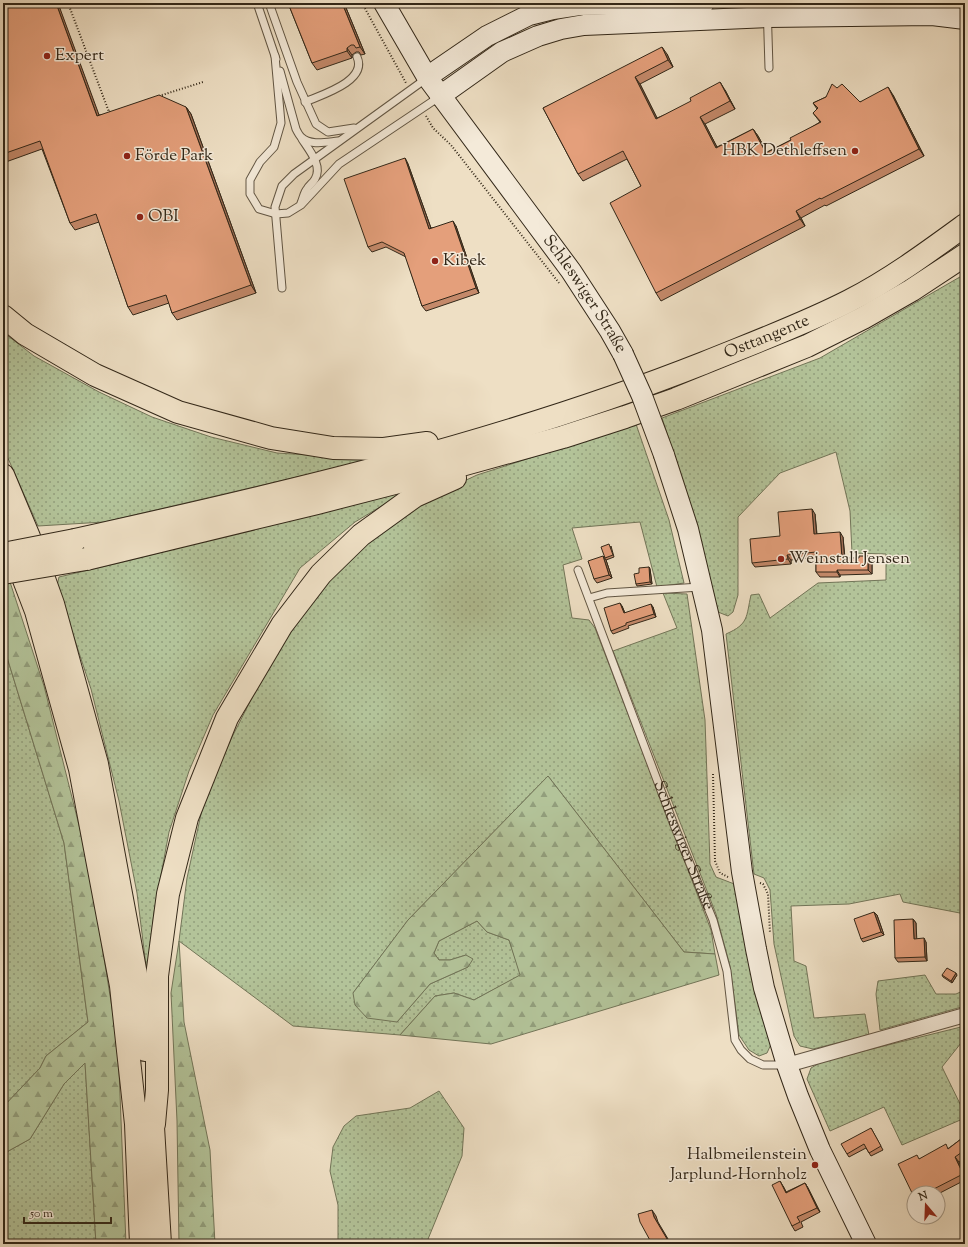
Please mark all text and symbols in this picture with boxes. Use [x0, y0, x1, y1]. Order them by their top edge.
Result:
place label: Expert [55, 44, 104, 68]
marker: Expert [42, 51, 52, 61]
place label: HBK Dethleffsen [722, 139, 847, 163]
place label: Förde Park [135, 144, 213, 168]
marker: HBK Dethleffsen [850, 146, 860, 156]
marker: Förde Park [122, 151, 132, 161]
place label: OBI [148, 205, 179, 229]
marker: OBI [135, 212, 145, 222]
street label: Schleswiger Straße [536, 230, 632, 358]
place label: Kibek [443, 249, 486, 273]
marker: Kibek [430, 256, 440, 266]
street label: Osttangente [721, 309, 814, 366]
place label: Weinstall Jensen [789, 547, 910, 571]
marker: Weinstall Jensen [776, 554, 786, 564]
street label: Schleswiger Straße [646, 777, 720, 914]
place label: Halbmeilenstein Jarplund-Hornholz [669, 1143, 807, 1187]
marker: Halbmeilenstein Jarplund-Hornholz [810, 1160, 820, 1170]
north arrow [906, 1185, 946, 1225]
text: N [915, 1187, 930, 1206]
scale bar [24, 1199, 111, 1225]
text: 50 m [29, 1205, 53, 1223]

